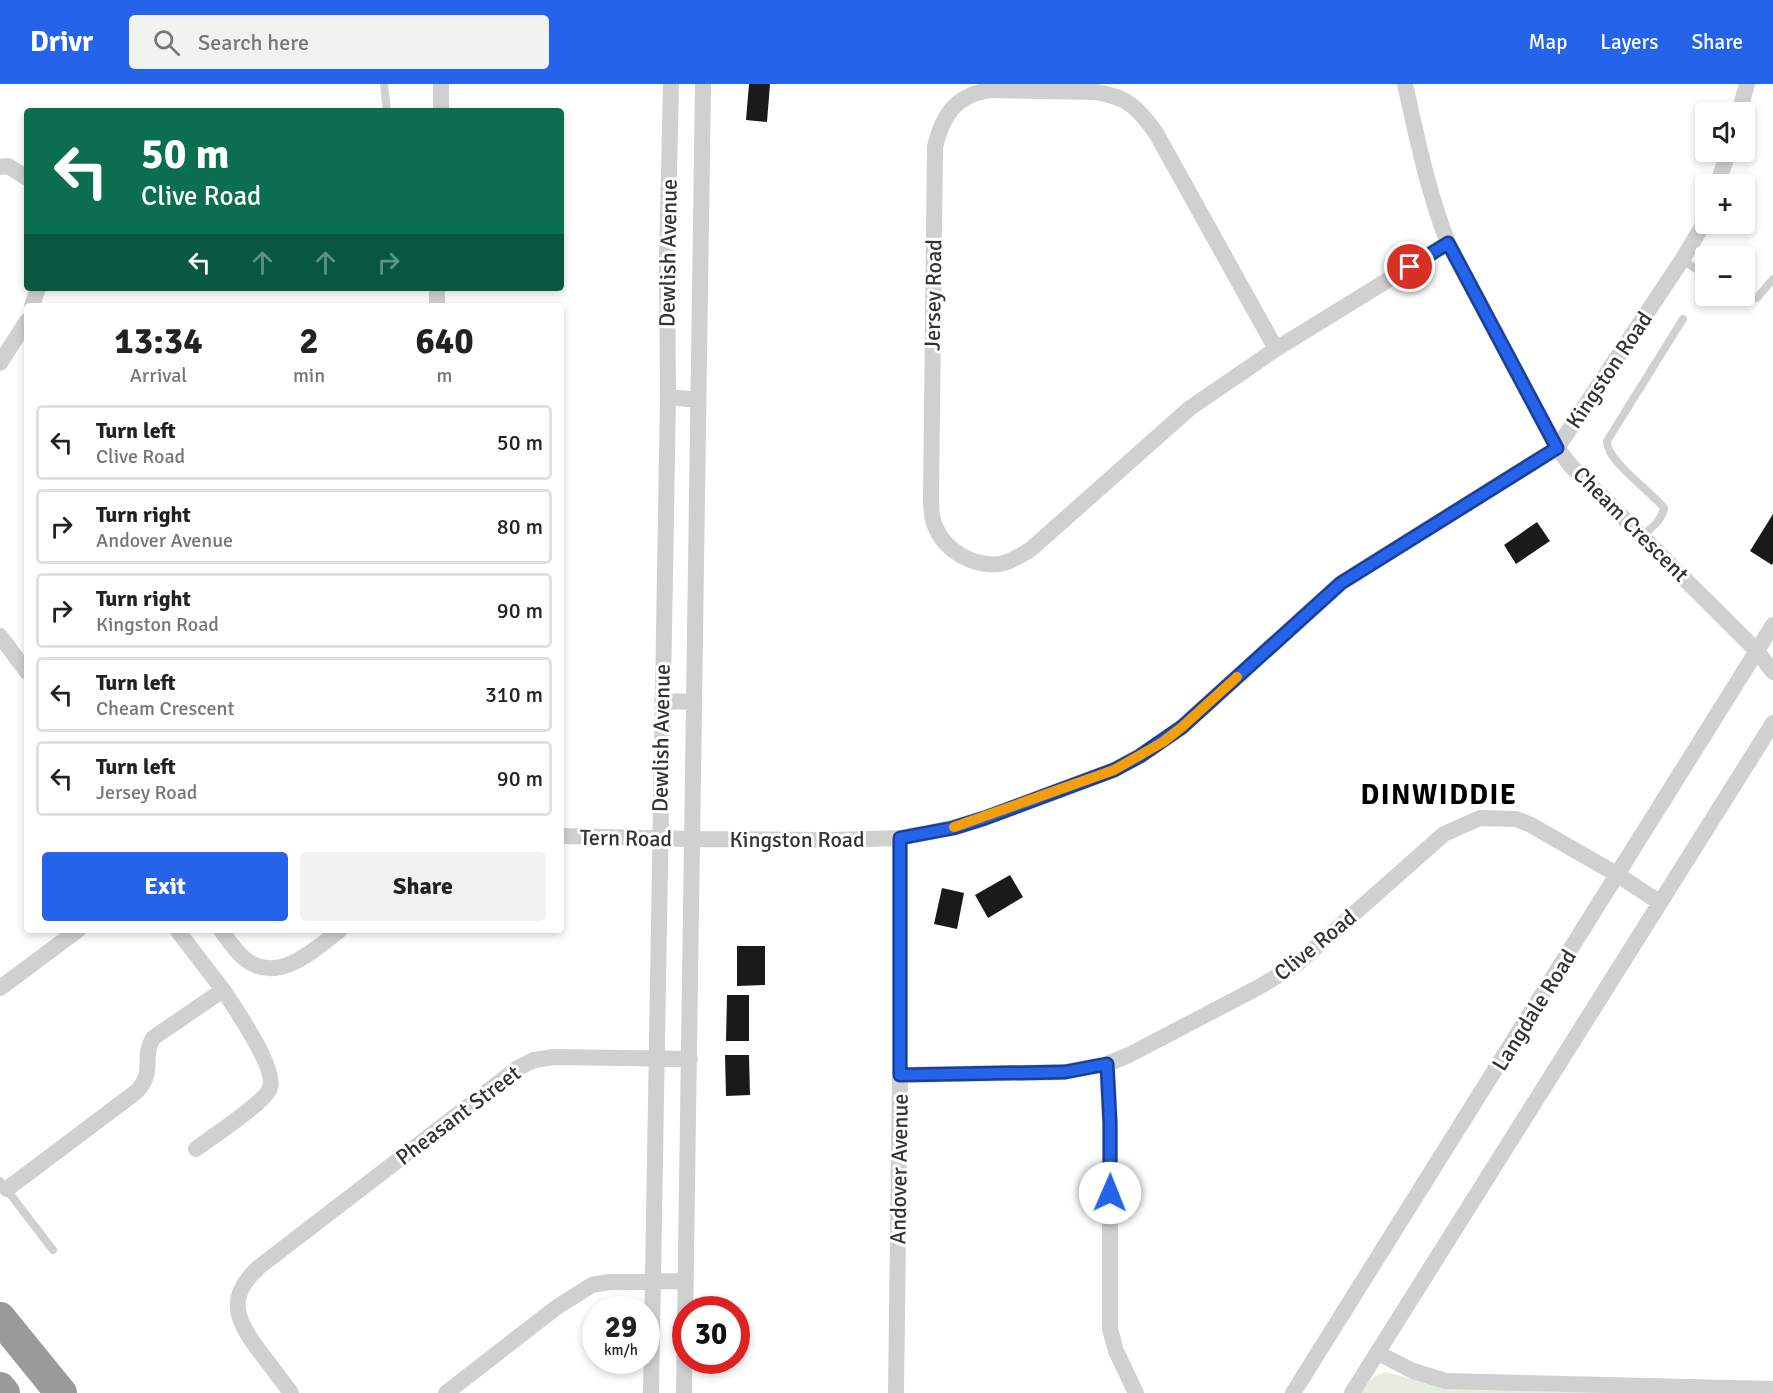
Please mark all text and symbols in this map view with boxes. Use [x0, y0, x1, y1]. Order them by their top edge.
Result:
search box [129, 15, 549, 69]
text: Drivr [30, 25, 93, 59]
icon: search [150, 26, 183, 59]
text: Search here [198, 29, 309, 56]
text: Map [1529, 29, 1567, 55]
text: Layers [1600, 29, 1658, 55]
text: Share [1691, 29, 1743, 55]
map controls [1695, 102, 1755, 306]
button: sound [1695, 102, 1755, 162]
text: 50 m [141, 129, 230, 180]
icon: left [42, 132, 120, 210]
button: + [1695, 174, 1755, 234]
street label: Dewlish Avenue [653, 179, 683, 327]
text: Clive Road [141, 180, 261, 213]
street label: Jersey Road [919, 239, 947, 351]
pin [1384, 241, 1435, 292]
icon: left [183, 246, 216, 279]
icon: ahead [246, 246, 279, 279]
icon: ahead [309, 246, 342, 279]
icon: right [372, 246, 405, 279]
button: − [1695, 246, 1755, 306]
icon: arrive [1393, 250, 1426, 283]
street label: Kingston Road [1560, 306, 1658, 434]
text: 13:34 [114, 319, 203, 364]
text: 2 [299, 319, 319, 364]
text: 640 [415, 319, 474, 364]
text: Arrival [130, 363, 187, 388]
text: min [293, 363, 325, 388]
text: m [437, 363, 453, 388]
text: Turn left [96, 417, 176, 444]
icon: left [45, 426, 78, 459]
text: 50 m [497, 429, 543, 456]
text: Clive Road [96, 444, 185, 469]
street label: Cheam Crescent [1568, 461, 1695, 588]
text: Turn right [96, 501, 191, 528]
icon: right [45, 510, 78, 543]
text: 80 m [497, 513, 543, 540]
text: Andover Avenue [96, 528, 233, 553]
text: Turn right [96, 585, 191, 612]
icon: right [45, 594, 78, 627]
text: 90 m [497, 597, 543, 624]
text: Kingston Road [96, 612, 219, 637]
street label: Dewlish Avenue [646, 664, 676, 812]
text: Turn left [96, 669, 176, 696]
icon: left [45, 678, 78, 711]
text: 310 m [485, 681, 543, 708]
text: Cheam Crescent [96, 696, 235, 721]
text: Turn left [96, 753, 176, 780]
icon: left [45, 762, 78, 795]
text: 90 m [497, 765, 543, 792]
district label: DINWIDDIE [1361, 778, 1517, 812]
text: Jersey Road [96, 780, 197, 805]
street label: Tern Road [580, 824, 672, 852]
street label: Kingston Road [729, 826, 865, 853]
button: Exit [42, 852, 288, 921]
button: Share [300, 852, 546, 921]
street label: Clive Road [1268, 904, 1362, 986]
street label: Langdale Road [1486, 944, 1582, 1076]
street label: Pheasant Street [390, 1059, 526, 1171]
street label: Andover Avenue [884, 1093, 914, 1245]
position arrow [1078, 1161, 1142, 1225]
speed limit sign: 30 [672, 1296, 750, 1374]
text: 29 [605, 1309, 637, 1346]
text: km/h [604, 1341, 638, 1359]

